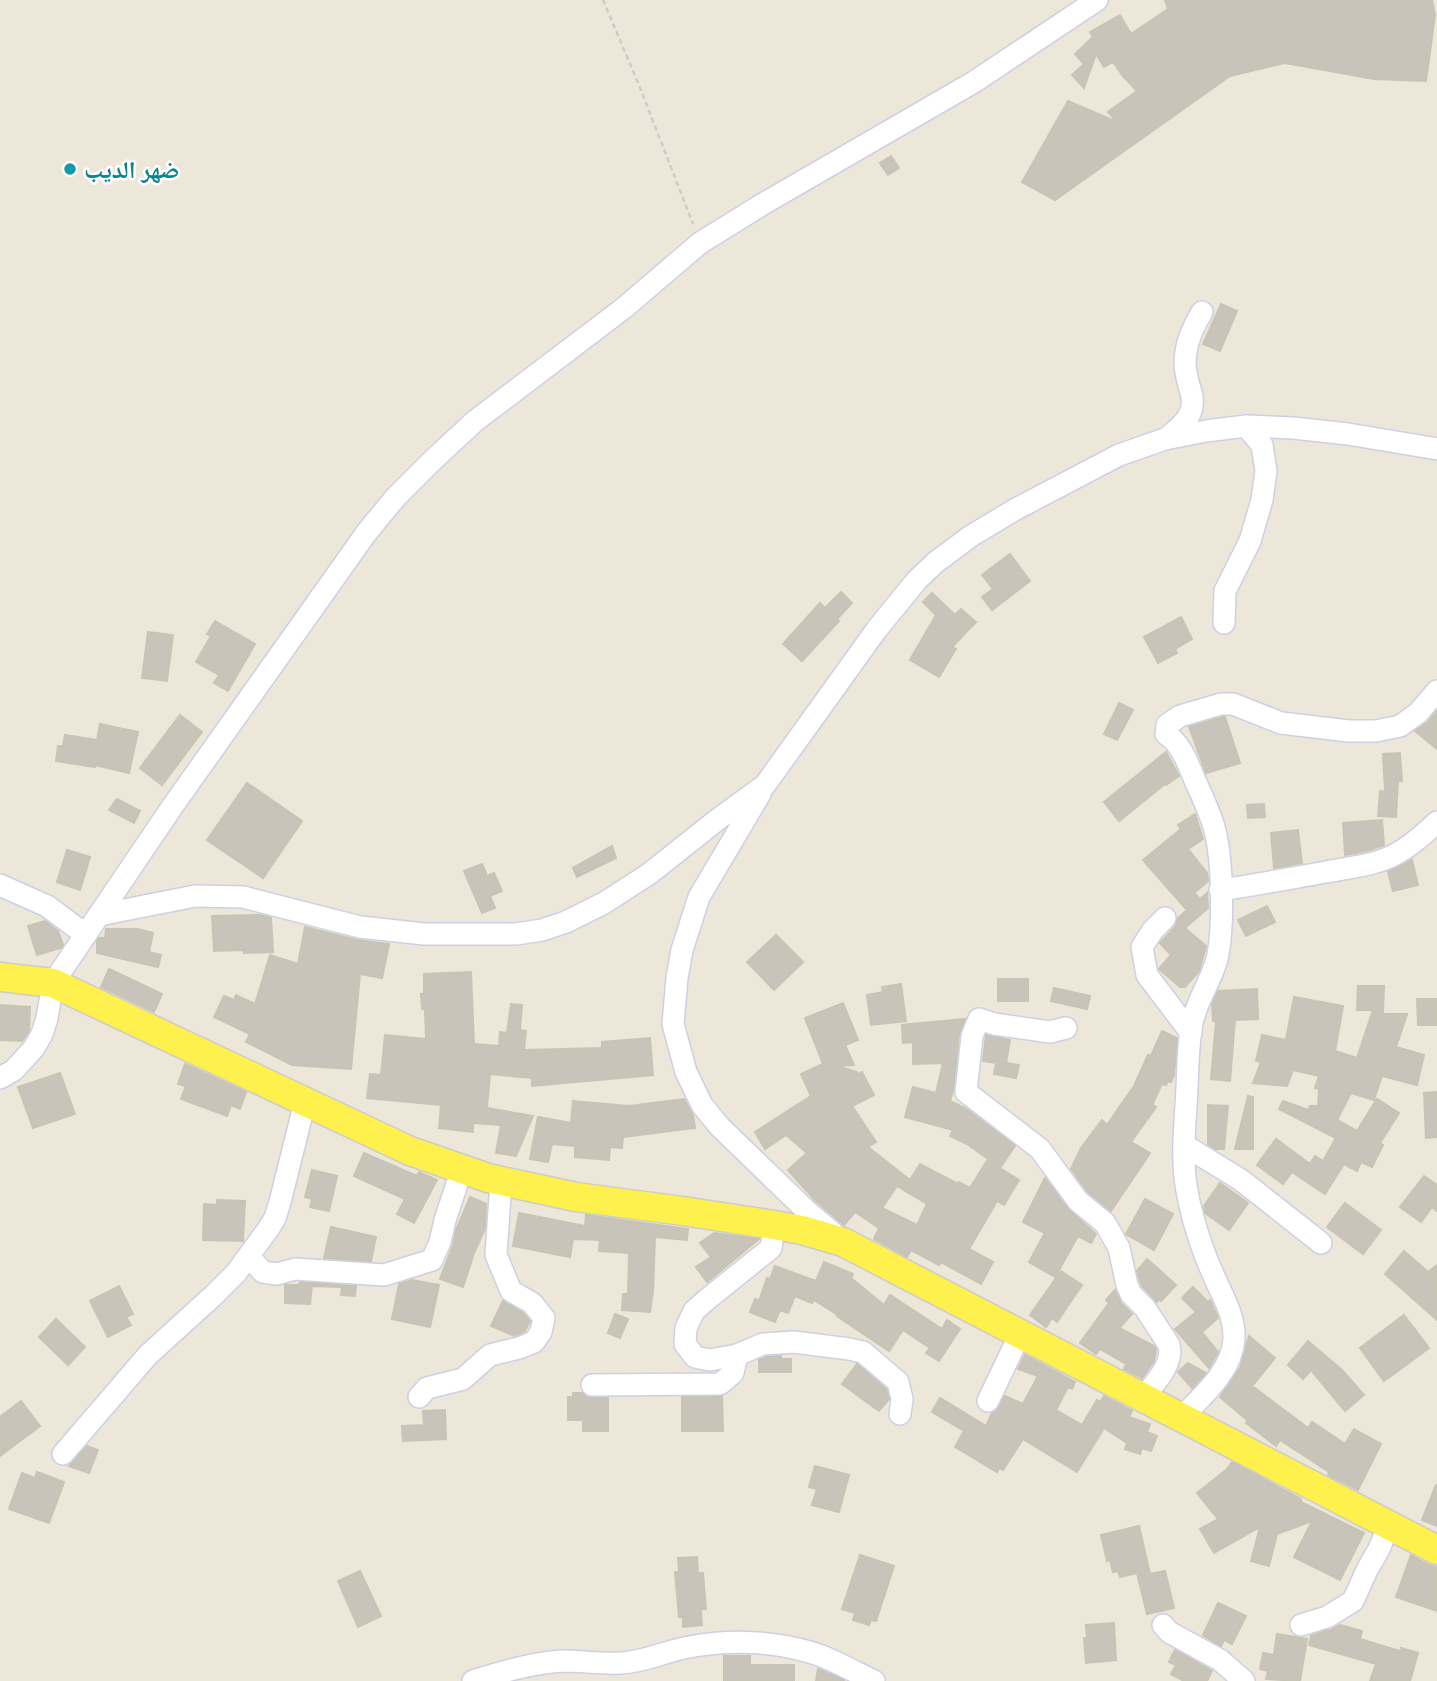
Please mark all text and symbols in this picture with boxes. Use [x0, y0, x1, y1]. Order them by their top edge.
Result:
place label: ضهر الديب [84, 155, 179, 184]
marker: ضهر الديب [62, 161, 78, 177]

